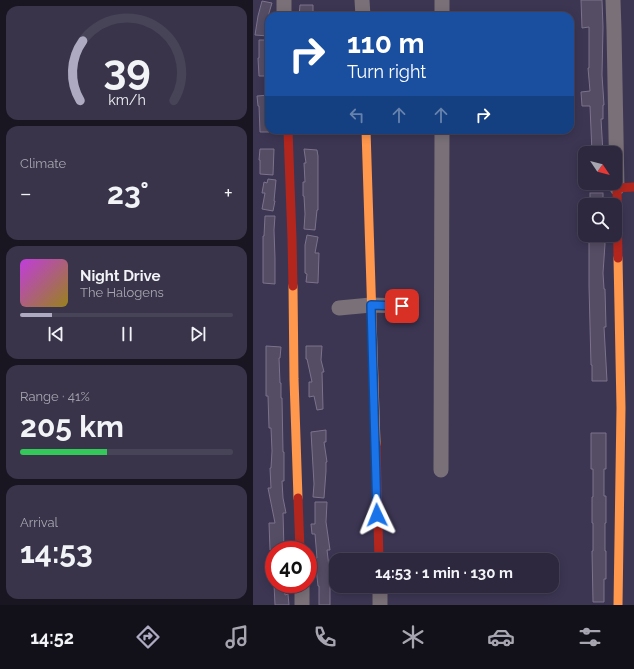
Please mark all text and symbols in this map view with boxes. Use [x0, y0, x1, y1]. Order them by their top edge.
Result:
text: 110 m [347, 27, 425, 60]
icon: right [281, 28, 333, 80]
text: 39 [103, 45, 150, 94]
text: Turn right [347, 61, 426, 82]
text: km/h [108, 91, 145, 107]
icon: left [346, 104, 368, 126]
icon: ahead [388, 104, 410, 126]
icon: ahead [430, 104, 452, 126]
icon: right [472, 104, 494, 126]
north arrow [578, 146, 622, 190]
map controls [578, 146, 622, 242]
text: Climate [20, 156, 66, 171]
text: 23° [107, 176, 149, 211]
text: − [20, 180, 32, 206]
text: + [224, 180, 233, 206]
button: search [578, 198, 622, 242]
text: Night Drive [80, 267, 160, 285]
text: The Halogens [80, 285, 164, 300]
pin [385, 289, 419, 323]
icon: arrive [391, 295, 413, 317]
icon: previous [45, 323, 67, 345]
icon: pause [116, 323, 138, 345]
icon: next [187, 323, 209, 345]
text: Range · 41% [20, 389, 90, 404]
text: 205 km [20, 409, 124, 444]
position arrow [356, 494, 398, 536]
text: Arrival [20, 515, 58, 530]
text: 14:53 [20, 535, 93, 570]
speed limit sign: 40 [265, 541, 317, 593]
text: 14:53 · 1 min · 130 m [375, 564, 513, 582]
icon: directions [134, 623, 162, 651]
icon: music [223, 623, 251, 651]
icon: phone [311, 623, 339, 651]
icon: climate [399, 623, 427, 651]
icon: car [487, 623, 515, 651]
icon: filters [576, 623, 604, 651]
text: 14:52 [30, 627, 74, 648]

